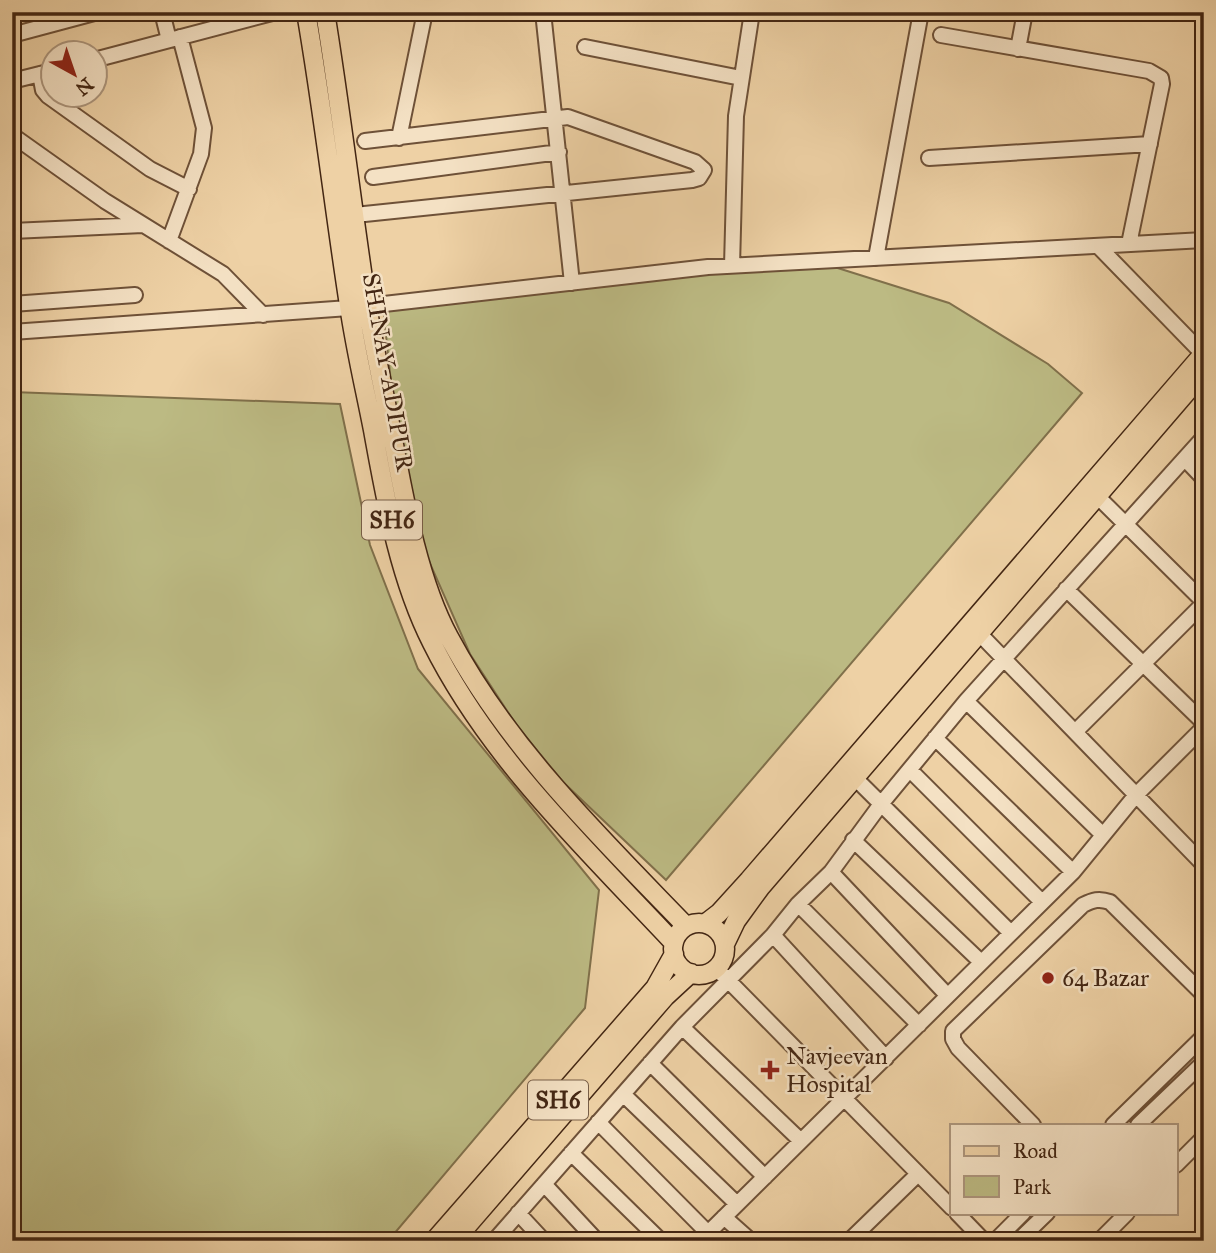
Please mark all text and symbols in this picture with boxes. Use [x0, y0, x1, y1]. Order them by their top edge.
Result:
north arrow [38, 38, 108, 108]
text: N [71, 73, 98, 101]
street label: SHINAY-ADIPUR [356, 271, 420, 474]
road number: SH6 [362, 500, 422, 540]
place label: 64 Bazar [1062, 963, 1149, 993]
marker: 64 Bazar [1040, 970, 1056, 986]
place label: Navjeevan Hospital [786, 1041, 888, 1099]
marker: Navjeevan Hospital [760, 1060, 780, 1080]
road number: SH6 [528, 1080, 588, 1120]
legend [950, 1124, 1178, 1214]
text: Road [1013, 1138, 1058, 1164]
text: Park [1013, 1174, 1051, 1200]

